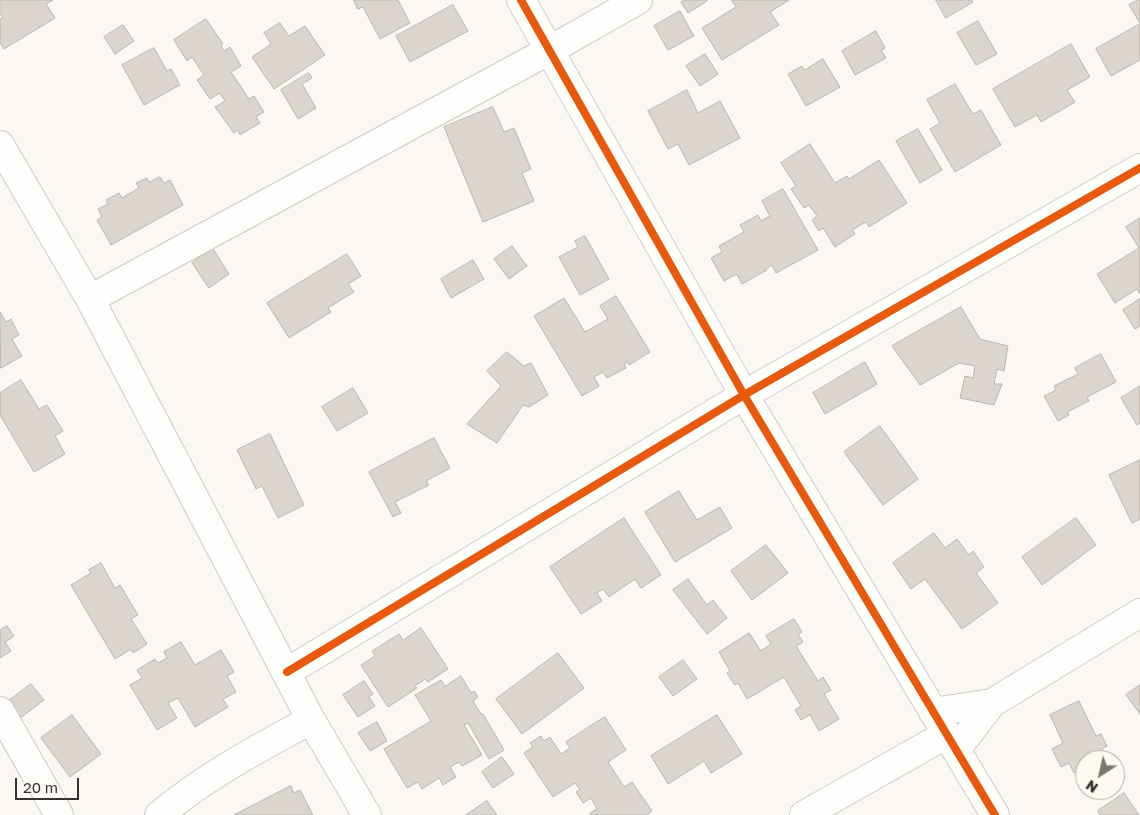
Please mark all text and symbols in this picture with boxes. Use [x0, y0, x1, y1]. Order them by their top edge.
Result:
north arrow [1075, 750, 1125, 800]
scale bar [18, 768, 81, 800]
text: N [1082, 777, 1101, 797]
text: 20 m [23, 778, 58, 796]

